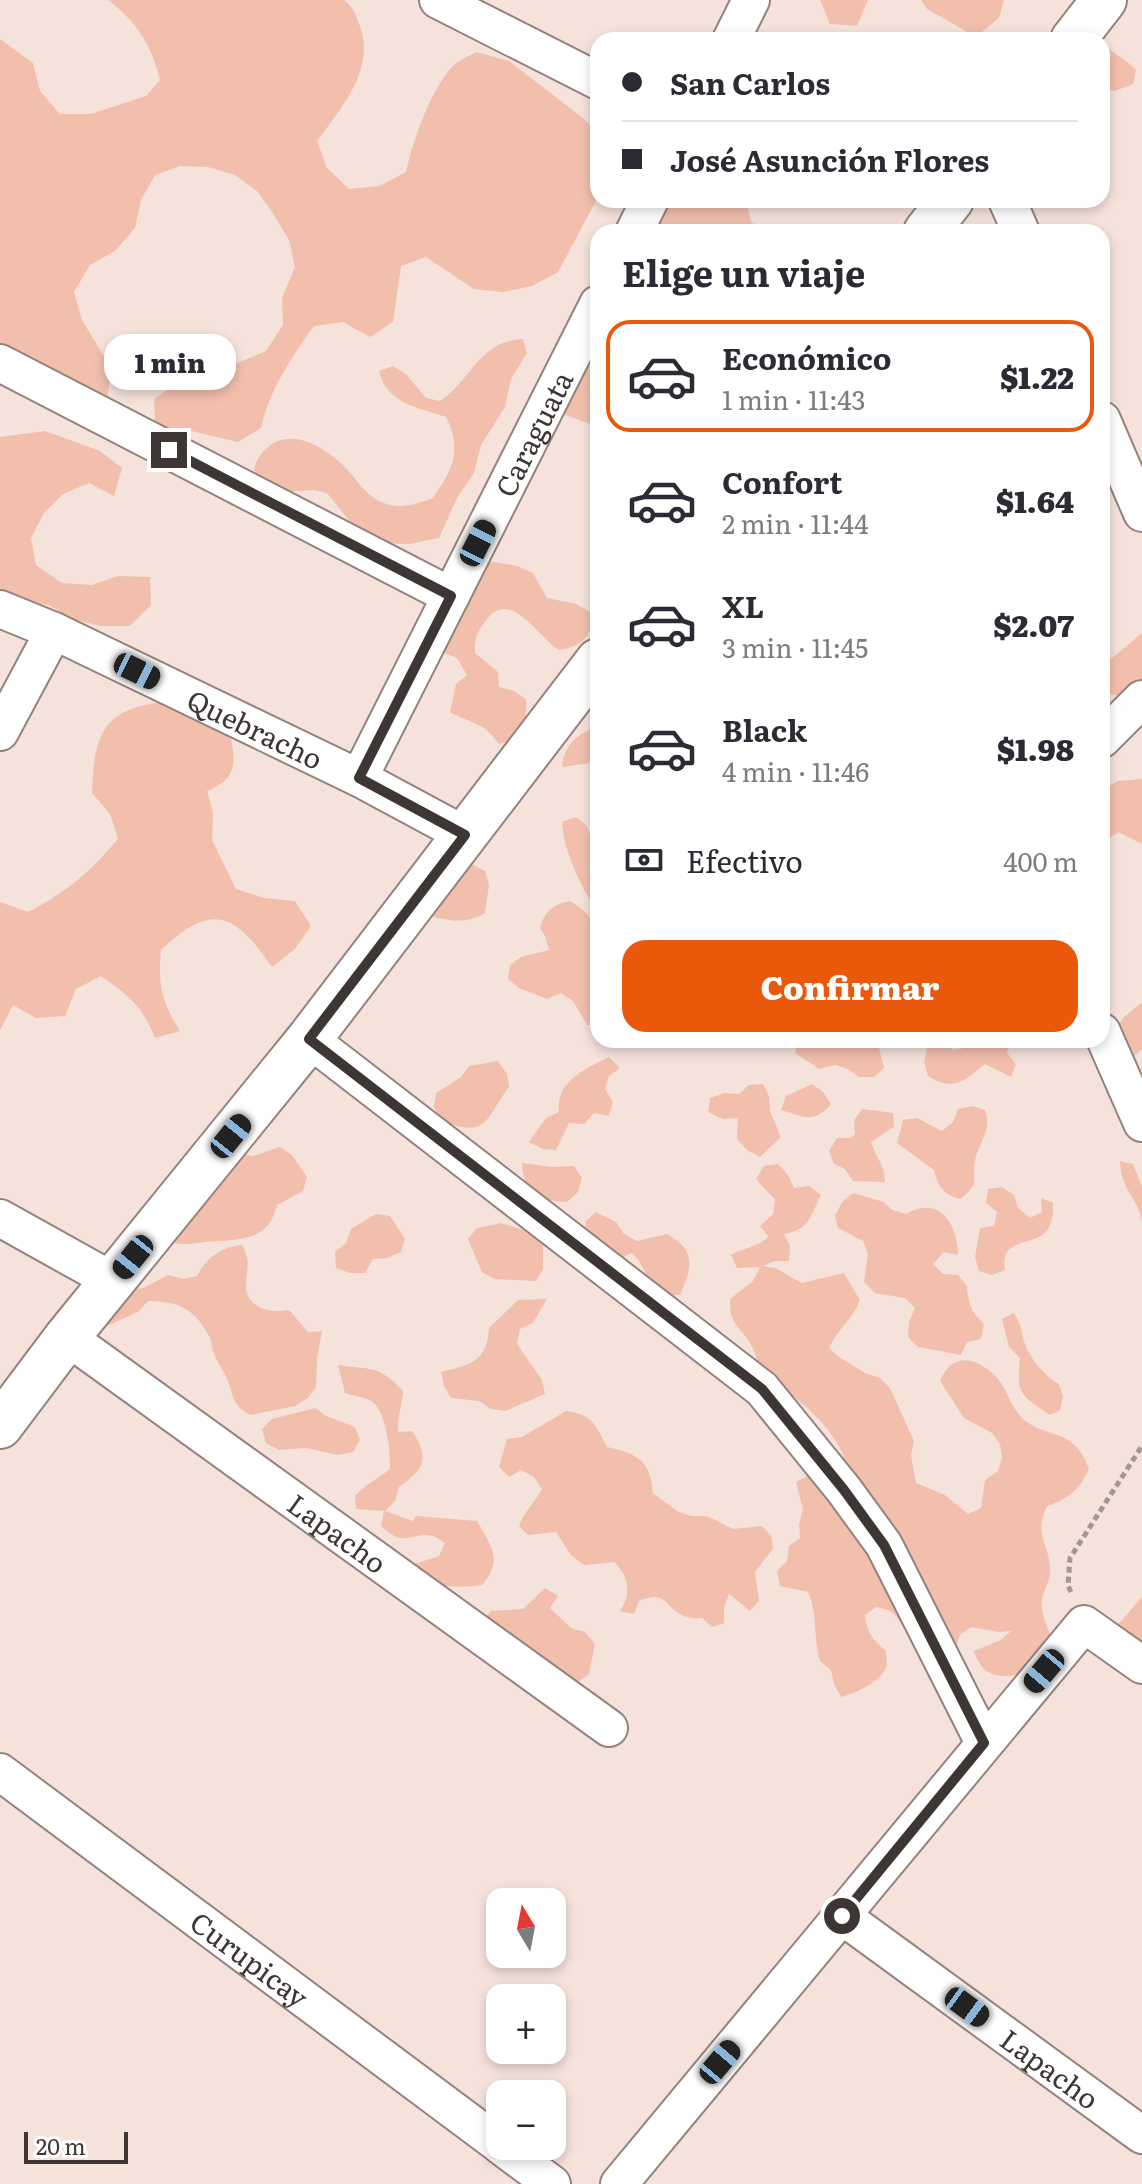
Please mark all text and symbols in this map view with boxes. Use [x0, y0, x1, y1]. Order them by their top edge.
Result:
text: San Carlos [670, 60, 830, 104]
text: José Asunción Flores [670, 137, 989, 181]
text: Elige un viaje [622, 245, 865, 298]
callout: 1 min [103, 334, 235, 390]
text: Económico [722, 335, 891, 379]
icon: car [626, 340, 698, 412]
text: 1 min [135, 342, 205, 381]
text: $1.22 [1000, 354, 1074, 398]
street label: Caraguata [483, 363, 582, 504]
text: 1 min · 11:43 [722, 379, 866, 418]
route end [151, 432, 187, 468]
text: Confort [722, 459, 843, 503]
icon: car [626, 464, 698, 536]
text: $1.64 [996, 478, 1074, 522]
text: 2 min · 11:44 [722, 503, 868, 542]
car [456, 516, 500, 570]
text: XL [722, 583, 764, 627]
icon: car [626, 588, 698, 660]
text: $2.07 [993, 602, 1074, 646]
text: 3 min · 11:45 [722, 627, 868, 666]
car [110, 650, 164, 692]
street label: Quebracho [181, 677, 330, 779]
text: Black [722, 707, 807, 751]
icon: car [626, 712, 698, 784]
text: $1.98 [997, 726, 1074, 770]
text: 4 min · 11:46 [722, 751, 869, 790]
icon: cash [622, 838, 666, 882]
text: Efectivo [686, 838, 803, 882]
text: 400 m [1003, 841, 1078, 880]
button: Confirmar [622, 940, 1078, 1032]
car [207, 1110, 255, 1162]
car [109, 1231, 157, 1283]
street label: Lapacho [280, 1482, 396, 1583]
car [1019, 1645, 1069, 1697]
north arrow [486, 1888, 566, 1968]
map controls [486, 1888, 566, 2160]
route start [824, 1898, 860, 1934]
street label: Curupicay [182, 1900, 319, 2017]
car [941, 1983, 993, 2031]
button: + [486, 1984, 566, 2064]
street label: Lapacho [992, 2018, 1109, 2119]
car [695, 2036, 745, 2088]
button: − [486, 2080, 566, 2160]
scale bar [24, 2128, 128, 2164]
text: 20 m [36, 2129, 86, 2162]

